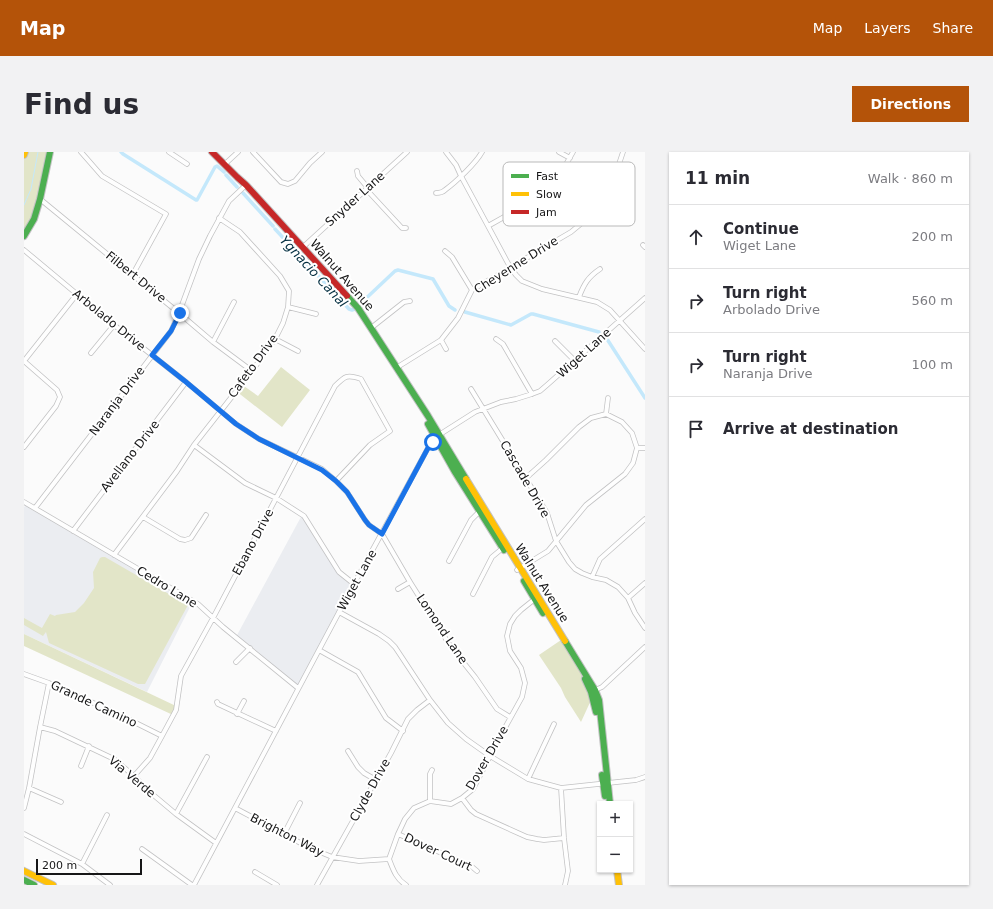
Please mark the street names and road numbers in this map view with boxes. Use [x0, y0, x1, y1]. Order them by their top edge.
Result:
street label: Snyder Lane [322, 169, 388, 229]
street label: Cheyenne Drive [471, 234, 561, 296]
street label: Walnut Avenue [307, 236, 377, 314]
street label: Filbert Drive [103, 249, 169, 305]
street label: Arbolado Drive [70, 286, 148, 354]
street label: Wiget Lane [554, 325, 614, 381]
street label: Cafeto Drive [225, 331, 281, 401]
street label: Naranja Drive [87, 364, 147, 438]
street label: Avellano Drive [98, 418, 162, 494]
street label: Cascade Drive [497, 438, 553, 520]
street label: Ebano Drive [230, 506, 276, 578]
street label: Walnut Avenue [512, 541, 572, 625]
street label: Wiget Lane [335, 547, 379, 613]
street label: Cedro Lane [134, 563, 200, 611]
street label: Lomond Lane [414, 592, 470, 666]
street label: Grande Camino [49, 678, 139, 730]
street label: Dover Drive [463, 723, 511, 793]
street label: Via Verde [106, 753, 158, 801]
street label: Clyde Drive [347, 756, 393, 824]
street label: Brighton Way [248, 810, 326, 860]
street label: Dover Court [402, 830, 474, 874]

